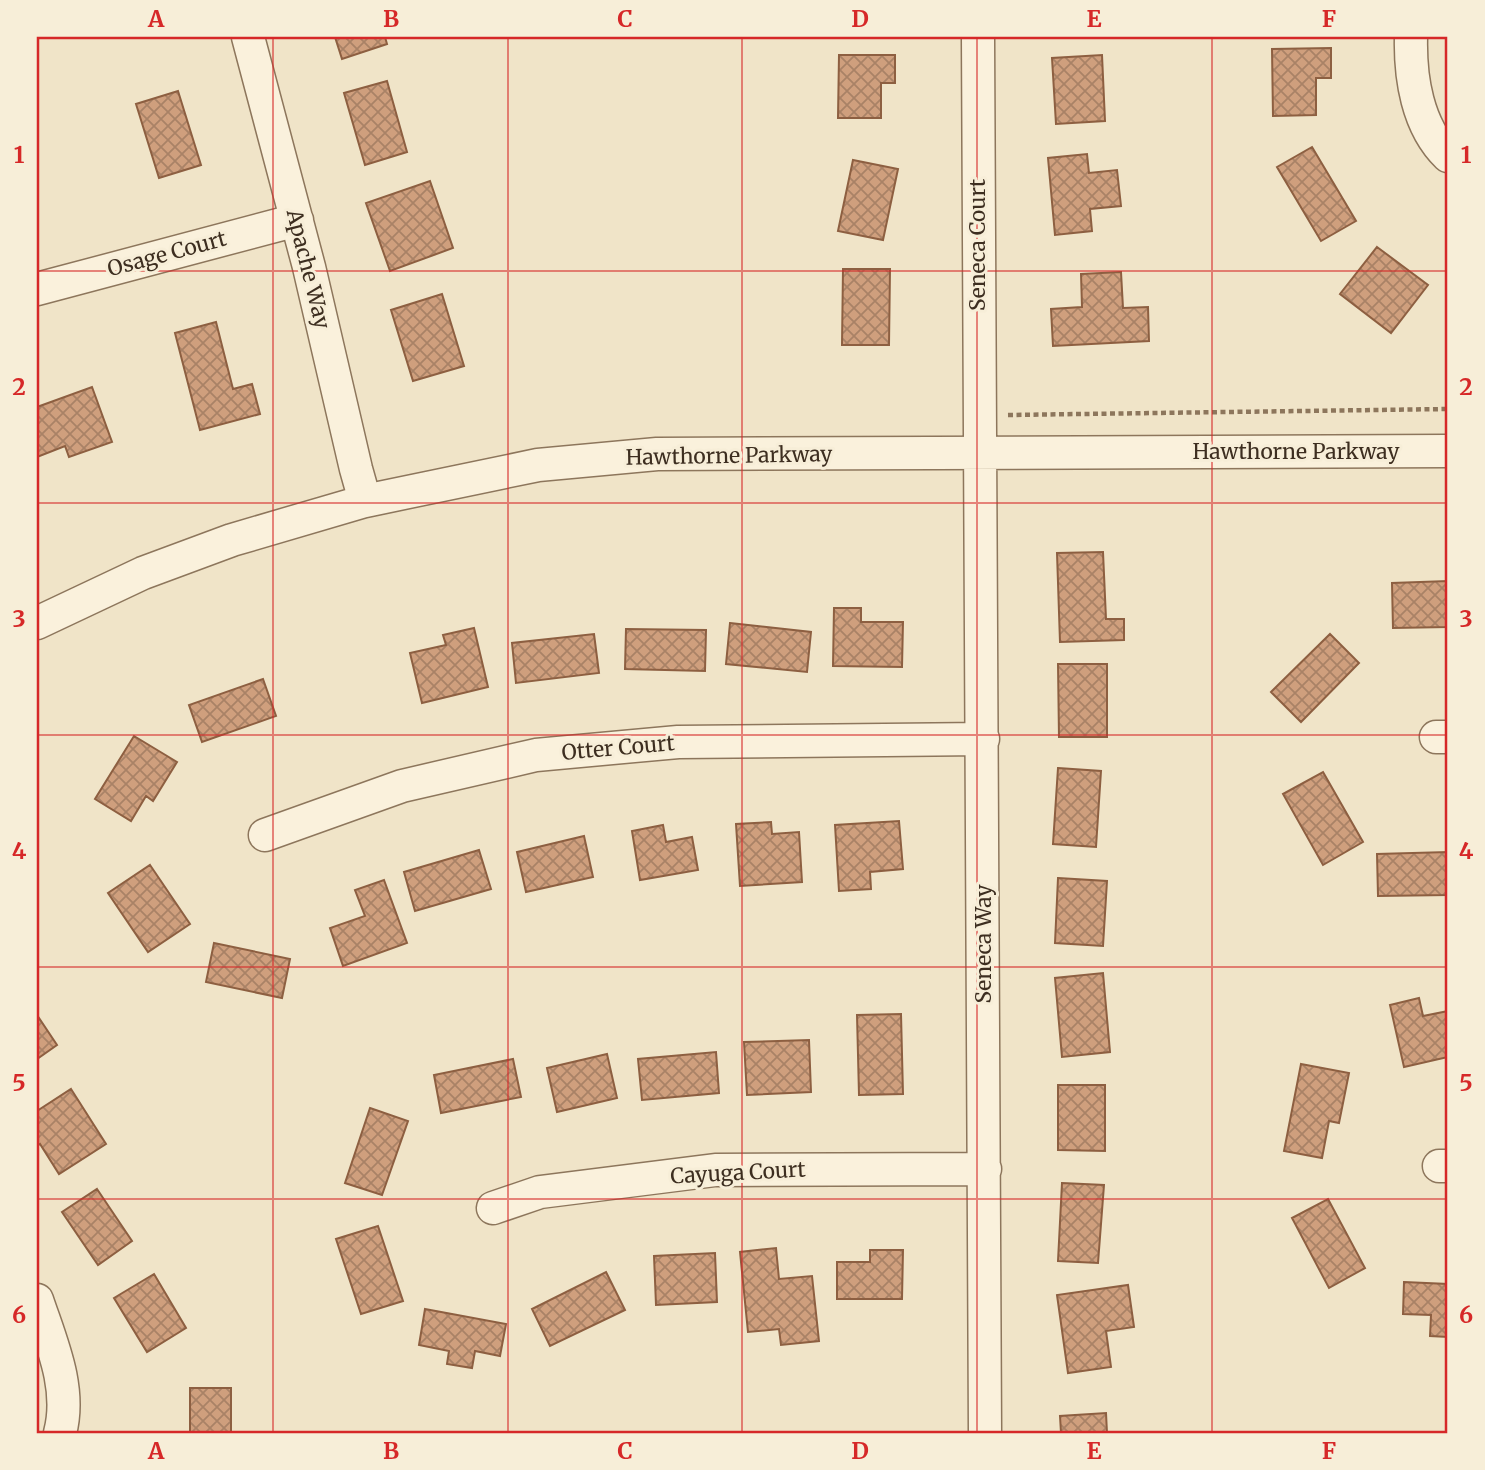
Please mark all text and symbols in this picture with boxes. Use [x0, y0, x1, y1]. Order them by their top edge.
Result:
text: A [147, 4, 165, 33]
text: B [383, 4, 399, 33]
text: C [617, 4, 633, 33]
text: D [851, 4, 869, 33]
text: E [1086, 4, 1102, 33]
text: F [1322, 4, 1336, 33]
text: 1 [14, 140, 25, 169]
text: 1 [1461, 140, 1472, 169]
street label: Seneca Court [964, 179, 991, 311]
street label: Apache Way [280, 205, 337, 332]
street label: Osage Court [104, 225, 229, 282]
text: 2 [12, 372, 26, 401]
text: 2 [1459, 372, 1473, 401]
street label: Hawthorne Parkway [1193, 438, 1400, 465]
street label: Hawthorne Parkway [625, 440, 833, 471]
text: 3 [12, 604, 26, 633]
text: 3 [1459, 604, 1473, 633]
street label: Otter Court [560, 729, 676, 766]
text: 4 [12, 836, 27, 865]
text: 4 [1459, 836, 1474, 865]
street label: Seneca Way [970, 884, 997, 1003]
text: 5 [12, 1068, 26, 1097]
text: 5 [1459, 1068, 1473, 1097]
street label: Cayuga Court [670, 1155, 806, 1190]
text: 6 [12, 1300, 26, 1329]
text: 6 [1459, 1300, 1473, 1329]
text: A [147, 1436, 165, 1465]
text: B [383, 1436, 399, 1465]
text: C [617, 1436, 633, 1465]
text: D [851, 1436, 869, 1465]
text: E [1086, 1436, 1102, 1465]
text: F [1322, 1436, 1336, 1465]

